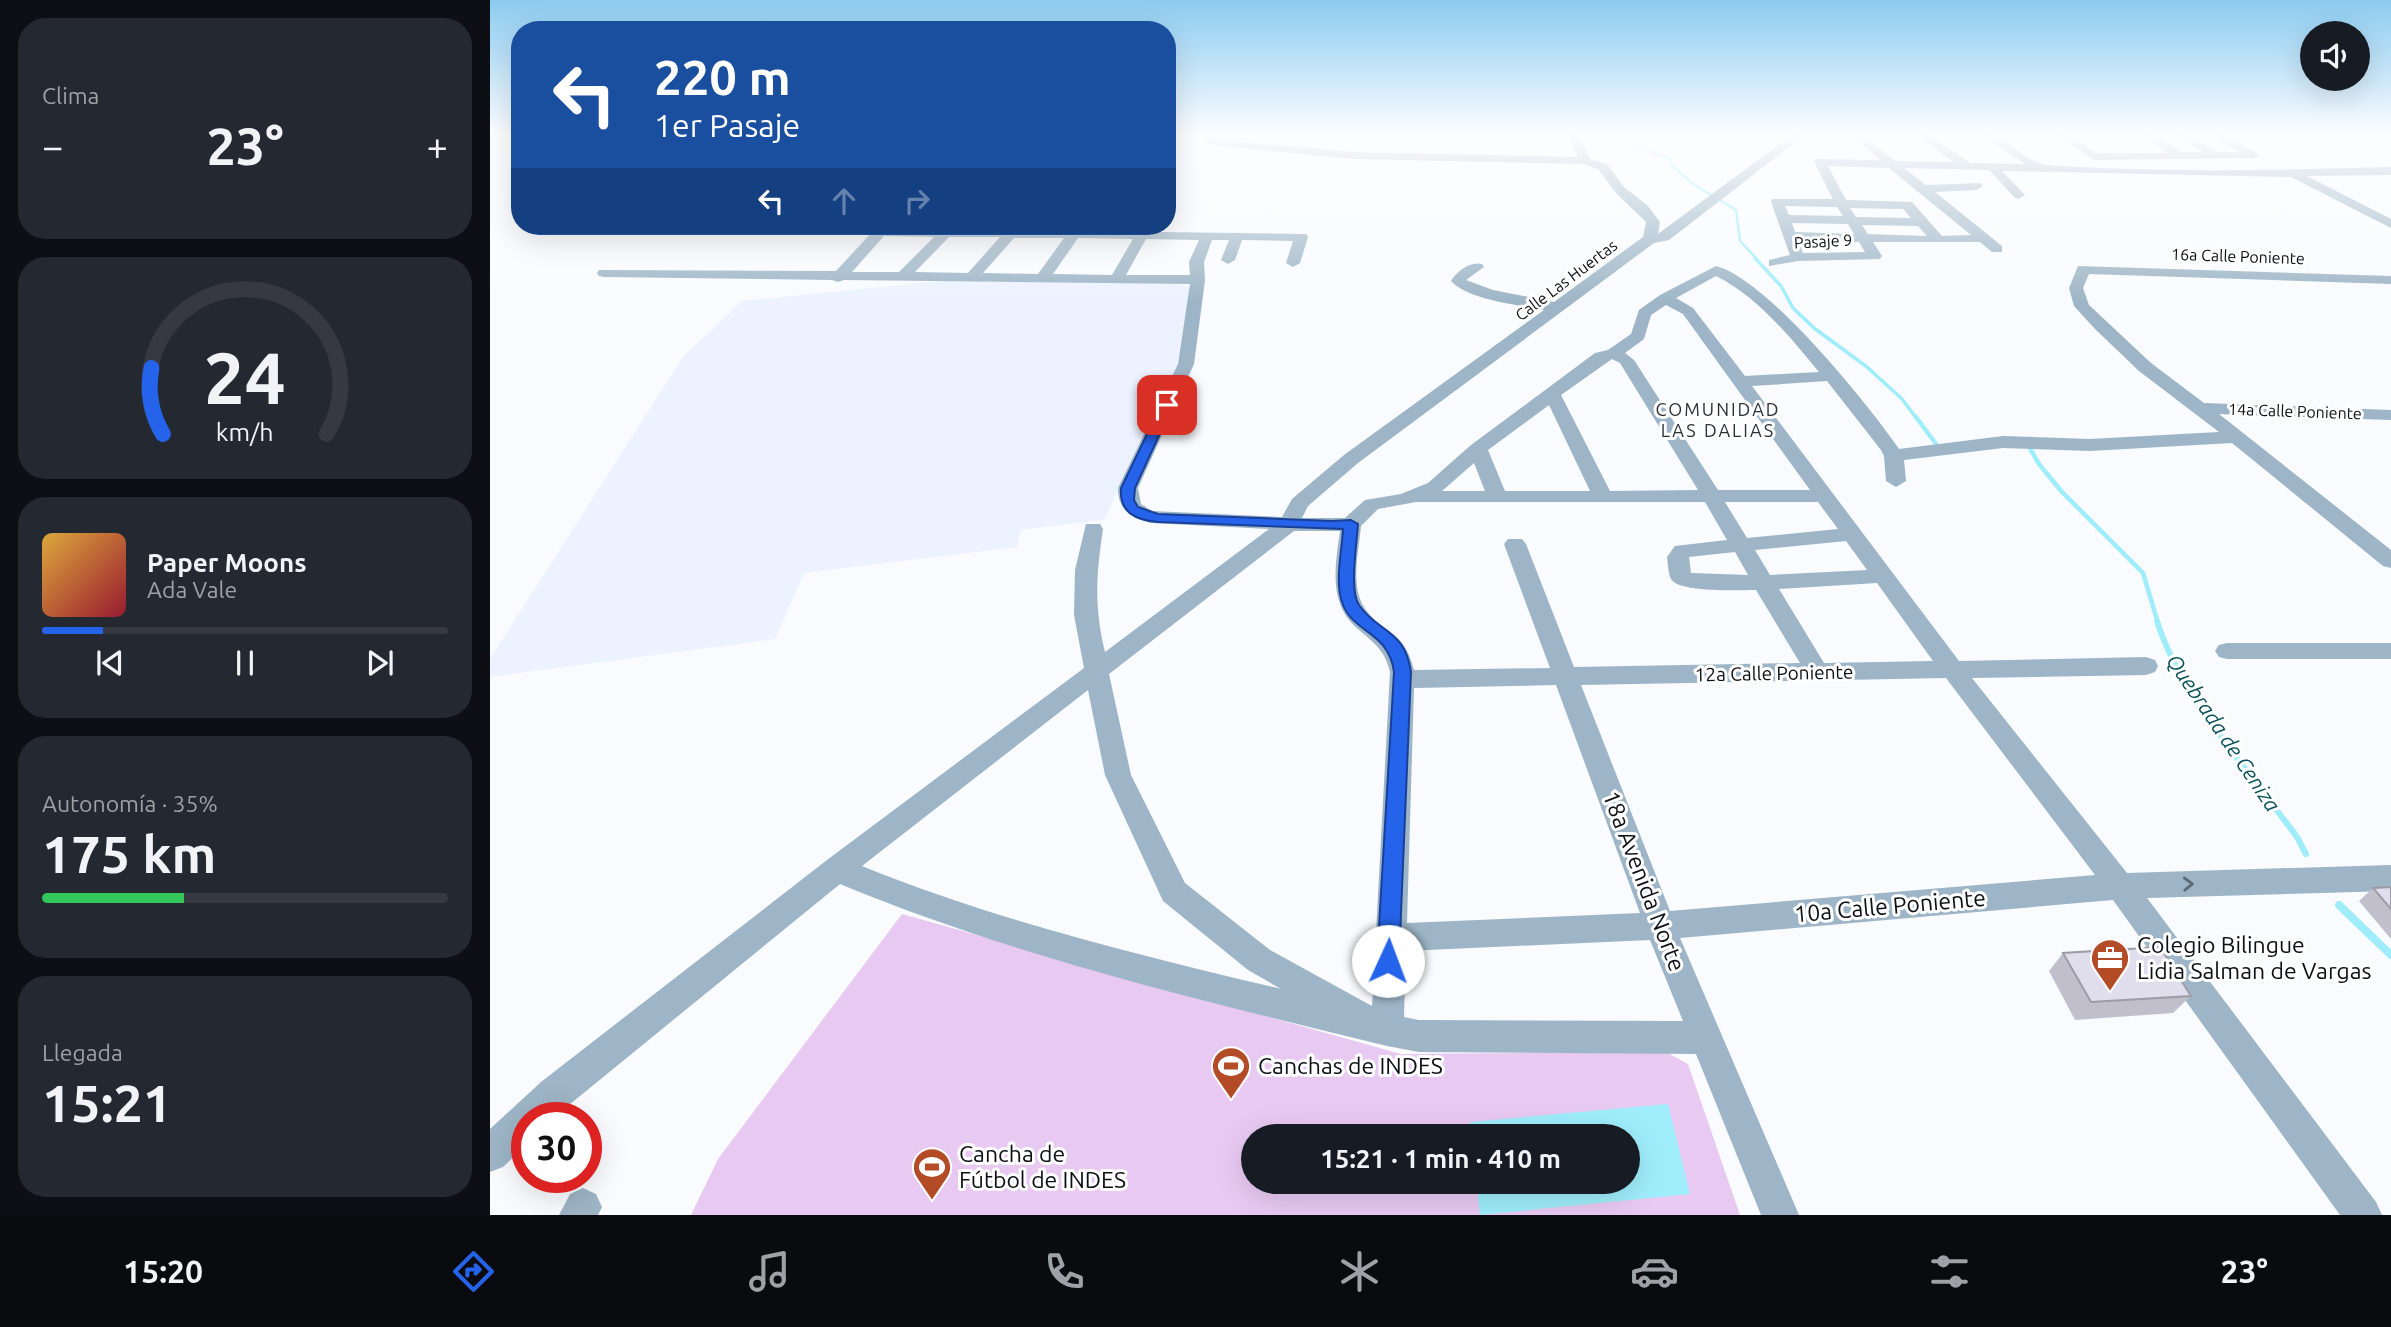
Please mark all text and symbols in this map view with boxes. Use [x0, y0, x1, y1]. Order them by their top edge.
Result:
map controls [2300, 21, 2370, 91]
button: sound [2300, 21, 2370, 91]
icon: left [539, 49, 630, 140]
text: 220 m [654, 49, 791, 104]
text: Clima [42, 83, 99, 108]
text: 1er Pasaje [654, 107, 800, 143]
text: 23° [206, 117, 284, 175]
text: − [42, 125, 63, 167]
text: + [427, 125, 448, 167]
icon: left [752, 182, 790, 220]
icon: ahead [825, 182, 863, 220]
icon: right [898, 182, 936, 220]
street label: Pasaje 9 [1793, 230, 1853, 252]
street label: Calle Las Huertas [1512, 236, 1620, 324]
street label: 16a Calle Poniente [2171, 245, 2305, 267]
text: 24 [204, 337, 286, 419]
pin [1137, 375, 1197, 435]
icon: arrive [1148, 386, 1186, 424]
district label: COMUNIDAD LAS DALIAS [1655, 399, 1781, 440]
street label: 14a Calle Poniente [2228, 400, 2362, 422]
text: km/h [216, 418, 274, 446]
text: Paper Moons [147, 548, 306, 577]
text: Ada Vale [147, 577, 237, 602]
icon: previous [91, 644, 129, 682]
icon: pause [226, 644, 264, 682]
icon: next [361, 644, 399, 682]
water label: Quebrada de Ceniza [2161, 649, 2285, 816]
street label: 12a Calle Poniente [1694, 661, 1854, 685]
street label: 18a Avenida Norte [1599, 787, 1690, 975]
text: Autonomía · 35% [42, 791, 218, 816]
text: 175 km [42, 825, 216, 883]
one-way arrow [2183, 876, 2194, 891]
street label: 10a Calle Poniente [1793, 885, 1987, 926]
position arrow [1351, 924, 1425, 998]
place label: Colegio Bilingue Lidia Salman de Vargas [2137, 932, 2372, 983]
office icon: Colegio Bilingue Lidia Salman de Vargas [2089, 937, 2131, 992]
text: Llegada [42, 1040, 123, 1065]
sports icon: Canchas de INDES [1210, 1045, 1252, 1100]
place label: Canchas de INDES [1258, 1053, 1443, 1078]
text: 15:21 [42, 1074, 172, 1132]
speed limit sign: 30 [511, 1102, 602, 1193]
place label: Cancha de Fútbol de INDES [959, 1141, 1126, 1192]
text: 15:21 · 1 min · 410 m [1320, 1144, 1561, 1173]
sports icon: Cancha de Fútbol de INDES [911, 1146, 953, 1201]
icon: directions [449, 1247, 498, 1296]
icon: music [745, 1247, 794, 1296]
icon: phone [1040, 1247, 1089, 1296]
icon: climate [1335, 1247, 1384, 1296]
icon: car [1630, 1247, 1679, 1296]
icon: filters [1925, 1247, 1974, 1296]
text: 15:20 [123, 1253, 203, 1289]
text: 23° [2220, 1253, 2268, 1289]

